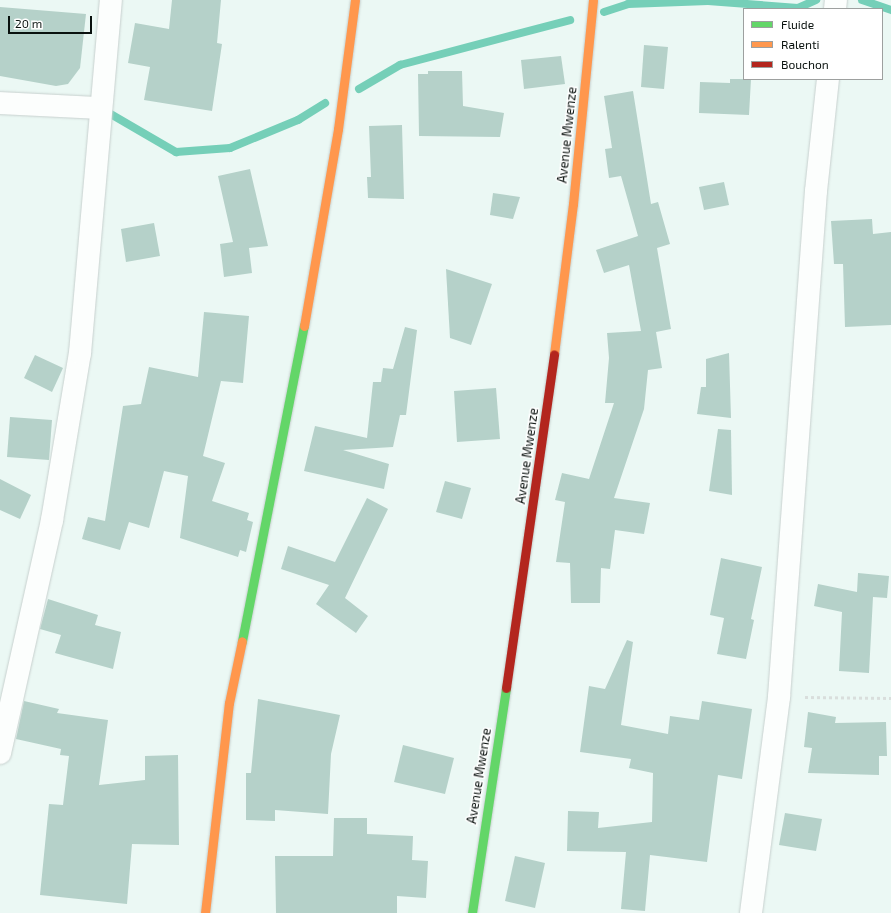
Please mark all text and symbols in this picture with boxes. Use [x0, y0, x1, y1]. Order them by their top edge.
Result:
scale bar [10, 8, 94, 34]
legend [743, 8, 883, 80]
text: 20 m [15, 16, 42, 30]
text: Fluide [781, 17, 814, 31]
text: Ralenti [781, 37, 820, 51]
text: Bouchon [781, 57, 829, 71]
street label: Avenue Mwenze [554, 86, 580, 184]
street label: Avenue Mwenze [513, 407, 541, 505]
street label: Avenue Mwenze [464, 727, 494, 825]

